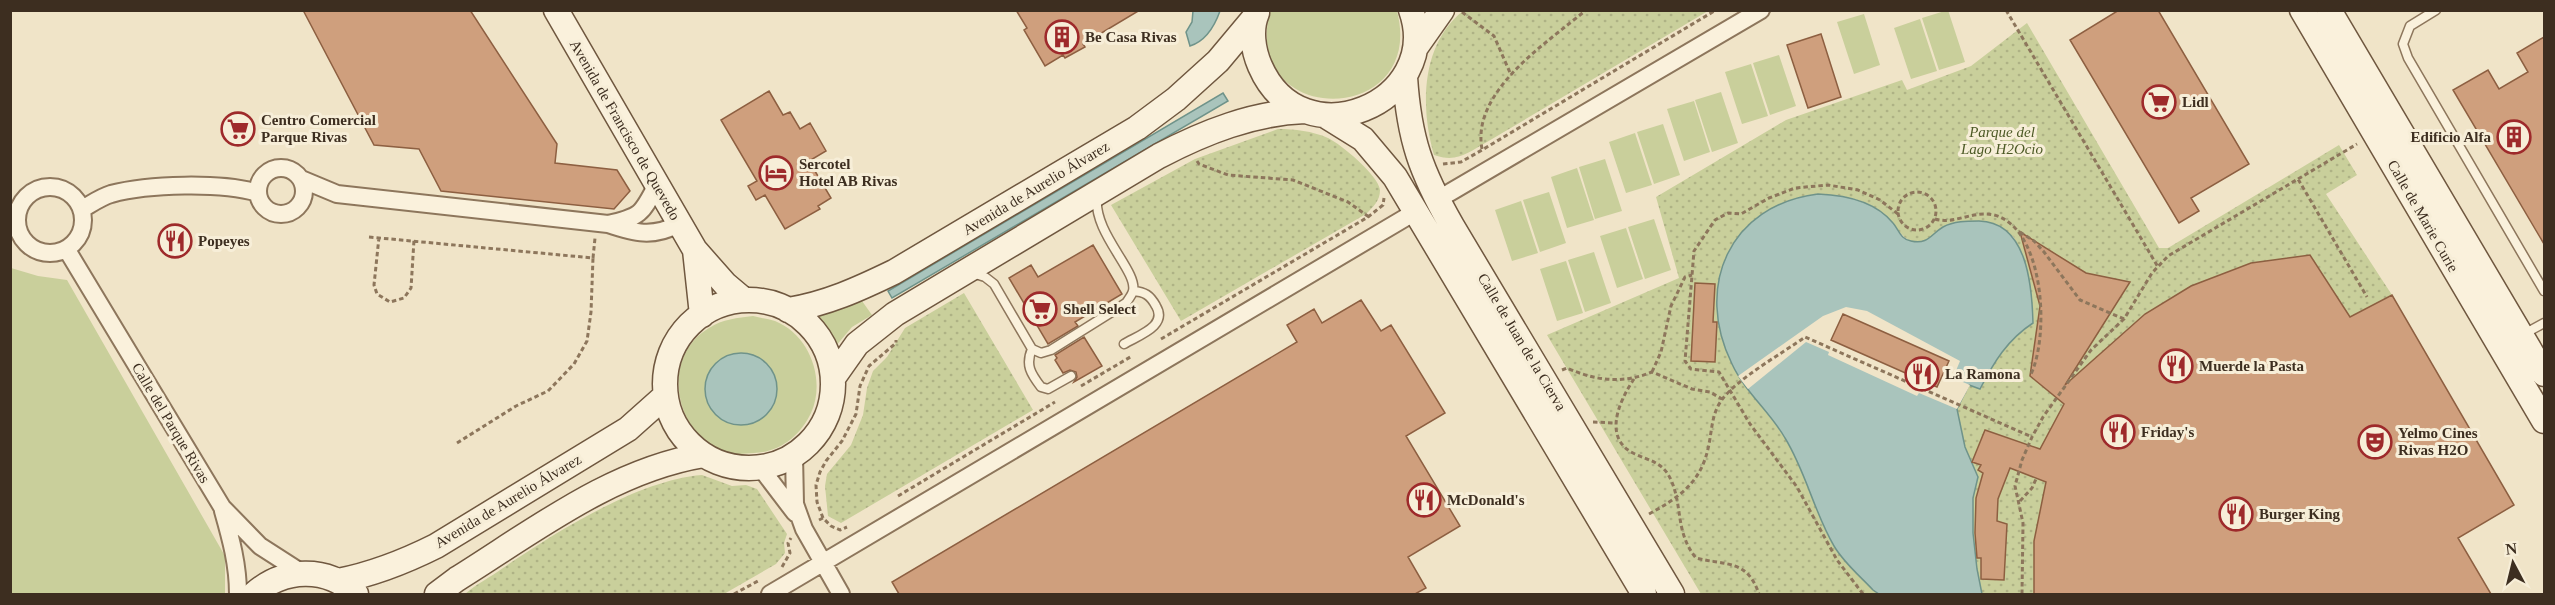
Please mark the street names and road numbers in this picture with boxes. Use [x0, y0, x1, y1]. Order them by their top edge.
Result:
street label: Avenida de Francisco de Quevedo [567, 37, 683, 223]
street label: Avenida de Aurelio Álvarez [960, 138, 1112, 238]
street label: Calle de Marie Curie [2385, 157, 2462, 275]
street label: Calle de Juan de la Cierva [1475, 271, 1569, 414]
street label: Calle del Parque Rivas [129, 360, 213, 486]
street label: Avenida de Aurelio Álvarez [432, 451, 584, 551]

